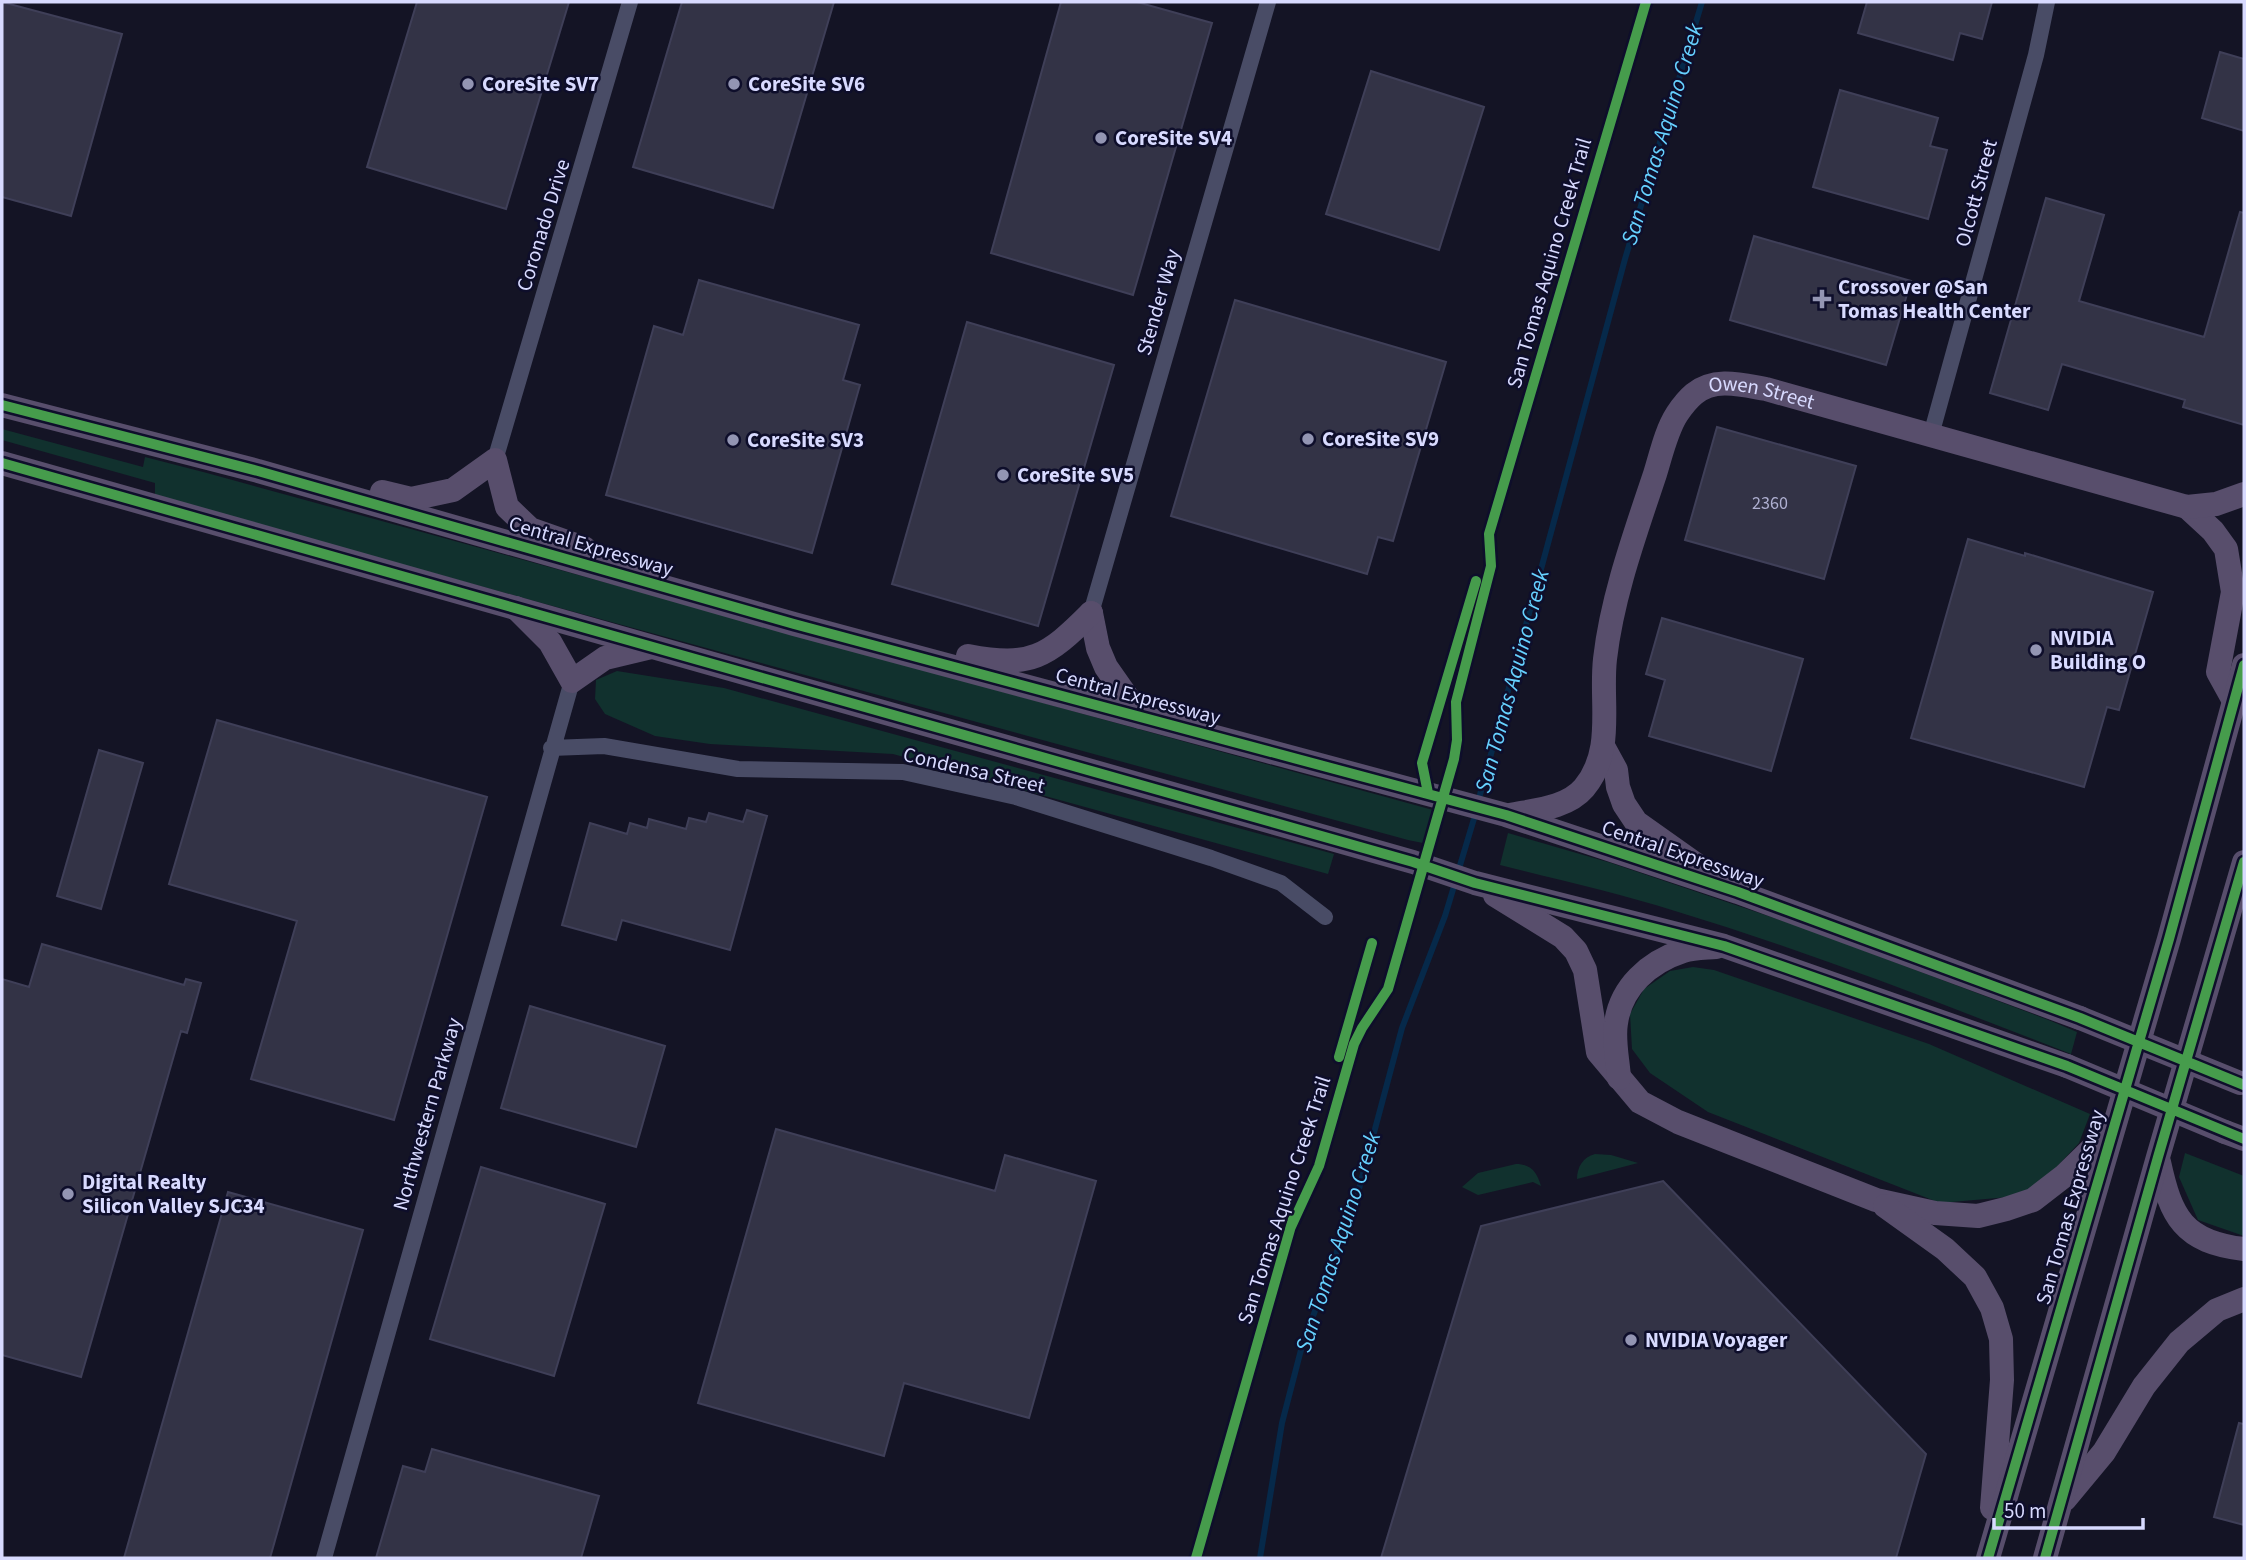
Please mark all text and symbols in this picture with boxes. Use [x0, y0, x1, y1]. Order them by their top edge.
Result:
water label: San Tomas Aquino Creek [1613, 18, 1712, 249]
place label: CoreSite SV7 [482, 69, 599, 99]
place label: CoreSite SV6 [748, 69, 865, 99]
marker: CoreSite SV7 [460, 76, 476, 92]
marker: CoreSite SV6 [726, 76, 742, 92]
place label: CoreSite SV4 [1115, 123, 1232, 153]
marker: CoreSite SV4 [1093, 130, 1109, 146]
street label: San Tomas Aquino Creek Trail [1499, 134, 1599, 392]
street label: Olcott Street [1947, 136, 2005, 250]
street label: Coronado Drive [509, 155, 577, 295]
street label: Stender Way [1128, 245, 1188, 359]
place label: Crossover @San Tomas Health Center [1838, 272, 2031, 326]
marker: Crossover @San Tomas Health Center [1812, 289, 1832, 309]
street label: Owen Street [1706, 368, 1818, 417]
place label: CoreSite SV9 [1322, 424, 1439, 454]
place label: CoreSite SV3 [747, 425, 864, 455]
marker: CoreSite SV9 [1300, 431, 1316, 447]
marker: CoreSite SV3 [725, 432, 741, 448]
place label: CoreSite SV5 [1017, 460, 1134, 490]
marker: CoreSite SV5 [995, 467, 1011, 483]
house number: 2360 [1752, 491, 1788, 516]
street label: Central Expressway [505, 508, 677, 584]
water label: San Tomas Aquino Creek [1466, 564, 1558, 797]
place label: NVIDIA Building O [2050, 623, 2146, 677]
marker: NVIDIA Building O [2028, 642, 2044, 658]
street label: Central Expressway [1052, 660, 1224, 733]
street label: Condensa Street [900, 739, 1048, 801]
street label: Central Expressway [1598, 812, 1768, 896]
street label: Northwestern Parkway [385, 1014, 469, 1214]
street label: San Tomas Aquino Creek Trail [1230, 1072, 1338, 1328]
street label: San Tomas Expressway [2028, 1106, 2112, 1308]
water label: San Tomas Aquino Creek [1287, 1126, 1390, 1357]
place label: Digital Realty Silicon Valley SJC34 [82, 1167, 265, 1221]
marker: Digital Realty Silicon Valley SJC34 [60, 1186, 76, 1202]
place label: NVIDIA Voyager [1645, 1325, 1788, 1355]
marker: NVIDIA Voyager [1623, 1332, 1639, 1348]
scale bar [1994, 1486, 2143, 1530]
text: 50 m [2004, 1496, 2046, 1526]

